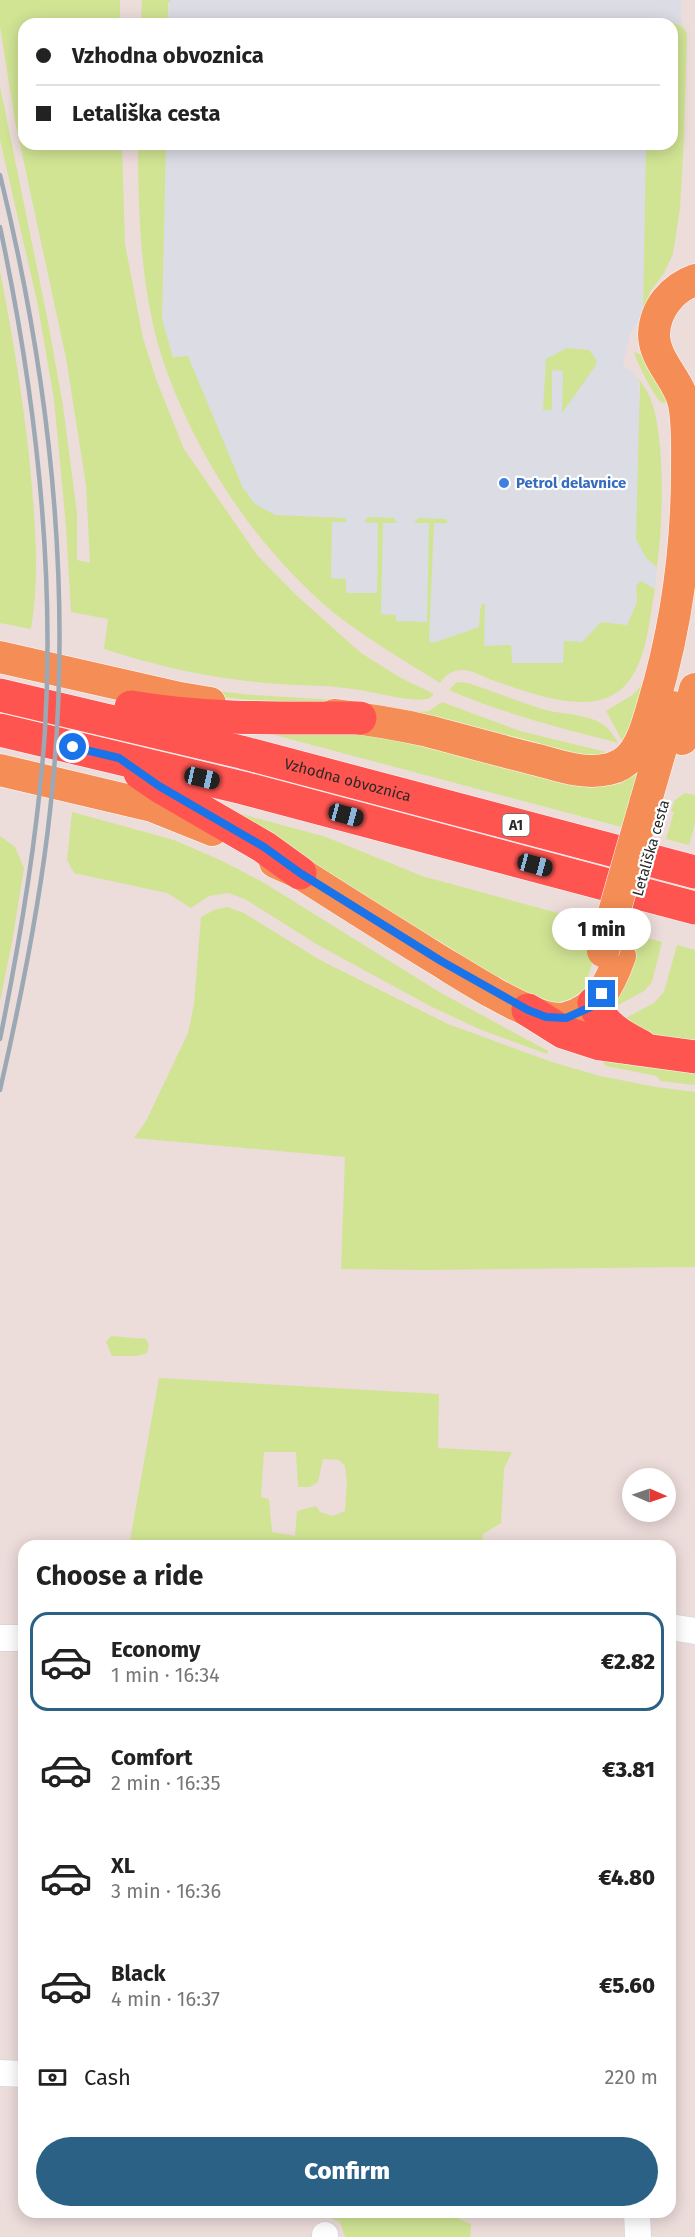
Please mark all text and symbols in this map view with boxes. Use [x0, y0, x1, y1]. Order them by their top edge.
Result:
text: Vzhodna obvoznica [72, 42, 264, 69]
text: Letališka cesta [72, 100, 221, 127]
place label: Petrol delavnice [516, 474, 626, 492]
marker: Petrol delavnice [497, 476, 511, 490]
route start [59, 733, 86, 760]
street label: Vzhodna obvoznica [282, 755, 413, 806]
car [182, 765, 222, 791]
street label: Letališka cesta [629, 798, 673, 898]
car [326, 802, 366, 828]
road number: A1 [502, 814, 530, 836]
car [515, 852, 555, 878]
callout: 1 min [552, 907, 652, 949]
text: 1 min [578, 917, 625, 941]
route end [588, 980, 615, 1007]
north arrow [622, 1468, 676, 1522]
map controls [622, 1468, 676, 1522]
text: Choose a ride [36, 1560, 203, 1592]
icon: car [39, 1635, 93, 1689]
text: Economy [111, 1636, 200, 1663]
text: €2.82 [601, 1648, 655, 1675]
text: 1 min · 16:34 [111, 1663, 220, 1687]
icon: car [39, 1743, 93, 1797]
text: Comfort [111, 1744, 192, 1771]
text: €3.81 [602, 1756, 655, 1783]
text: 2 min · 16:35 [111, 1771, 220, 1795]
icon: car [39, 1851, 93, 1905]
text: XL [111, 1852, 135, 1879]
text: €4.80 [599, 1864, 655, 1891]
text: 3 min · 16:36 [111, 1879, 221, 1903]
icon: car [39, 1959, 93, 2013]
text: Black [111, 1960, 166, 1987]
text: €5.60 [599, 1972, 655, 1999]
text: 4 min · 16:37 [111, 1987, 220, 2011]
icon: cash [36, 2061, 69, 2094]
text: Cash [84, 2064, 131, 2091]
text: 220 m [605, 2065, 658, 2089]
button: Confirm [36, 2137, 658, 2206]

